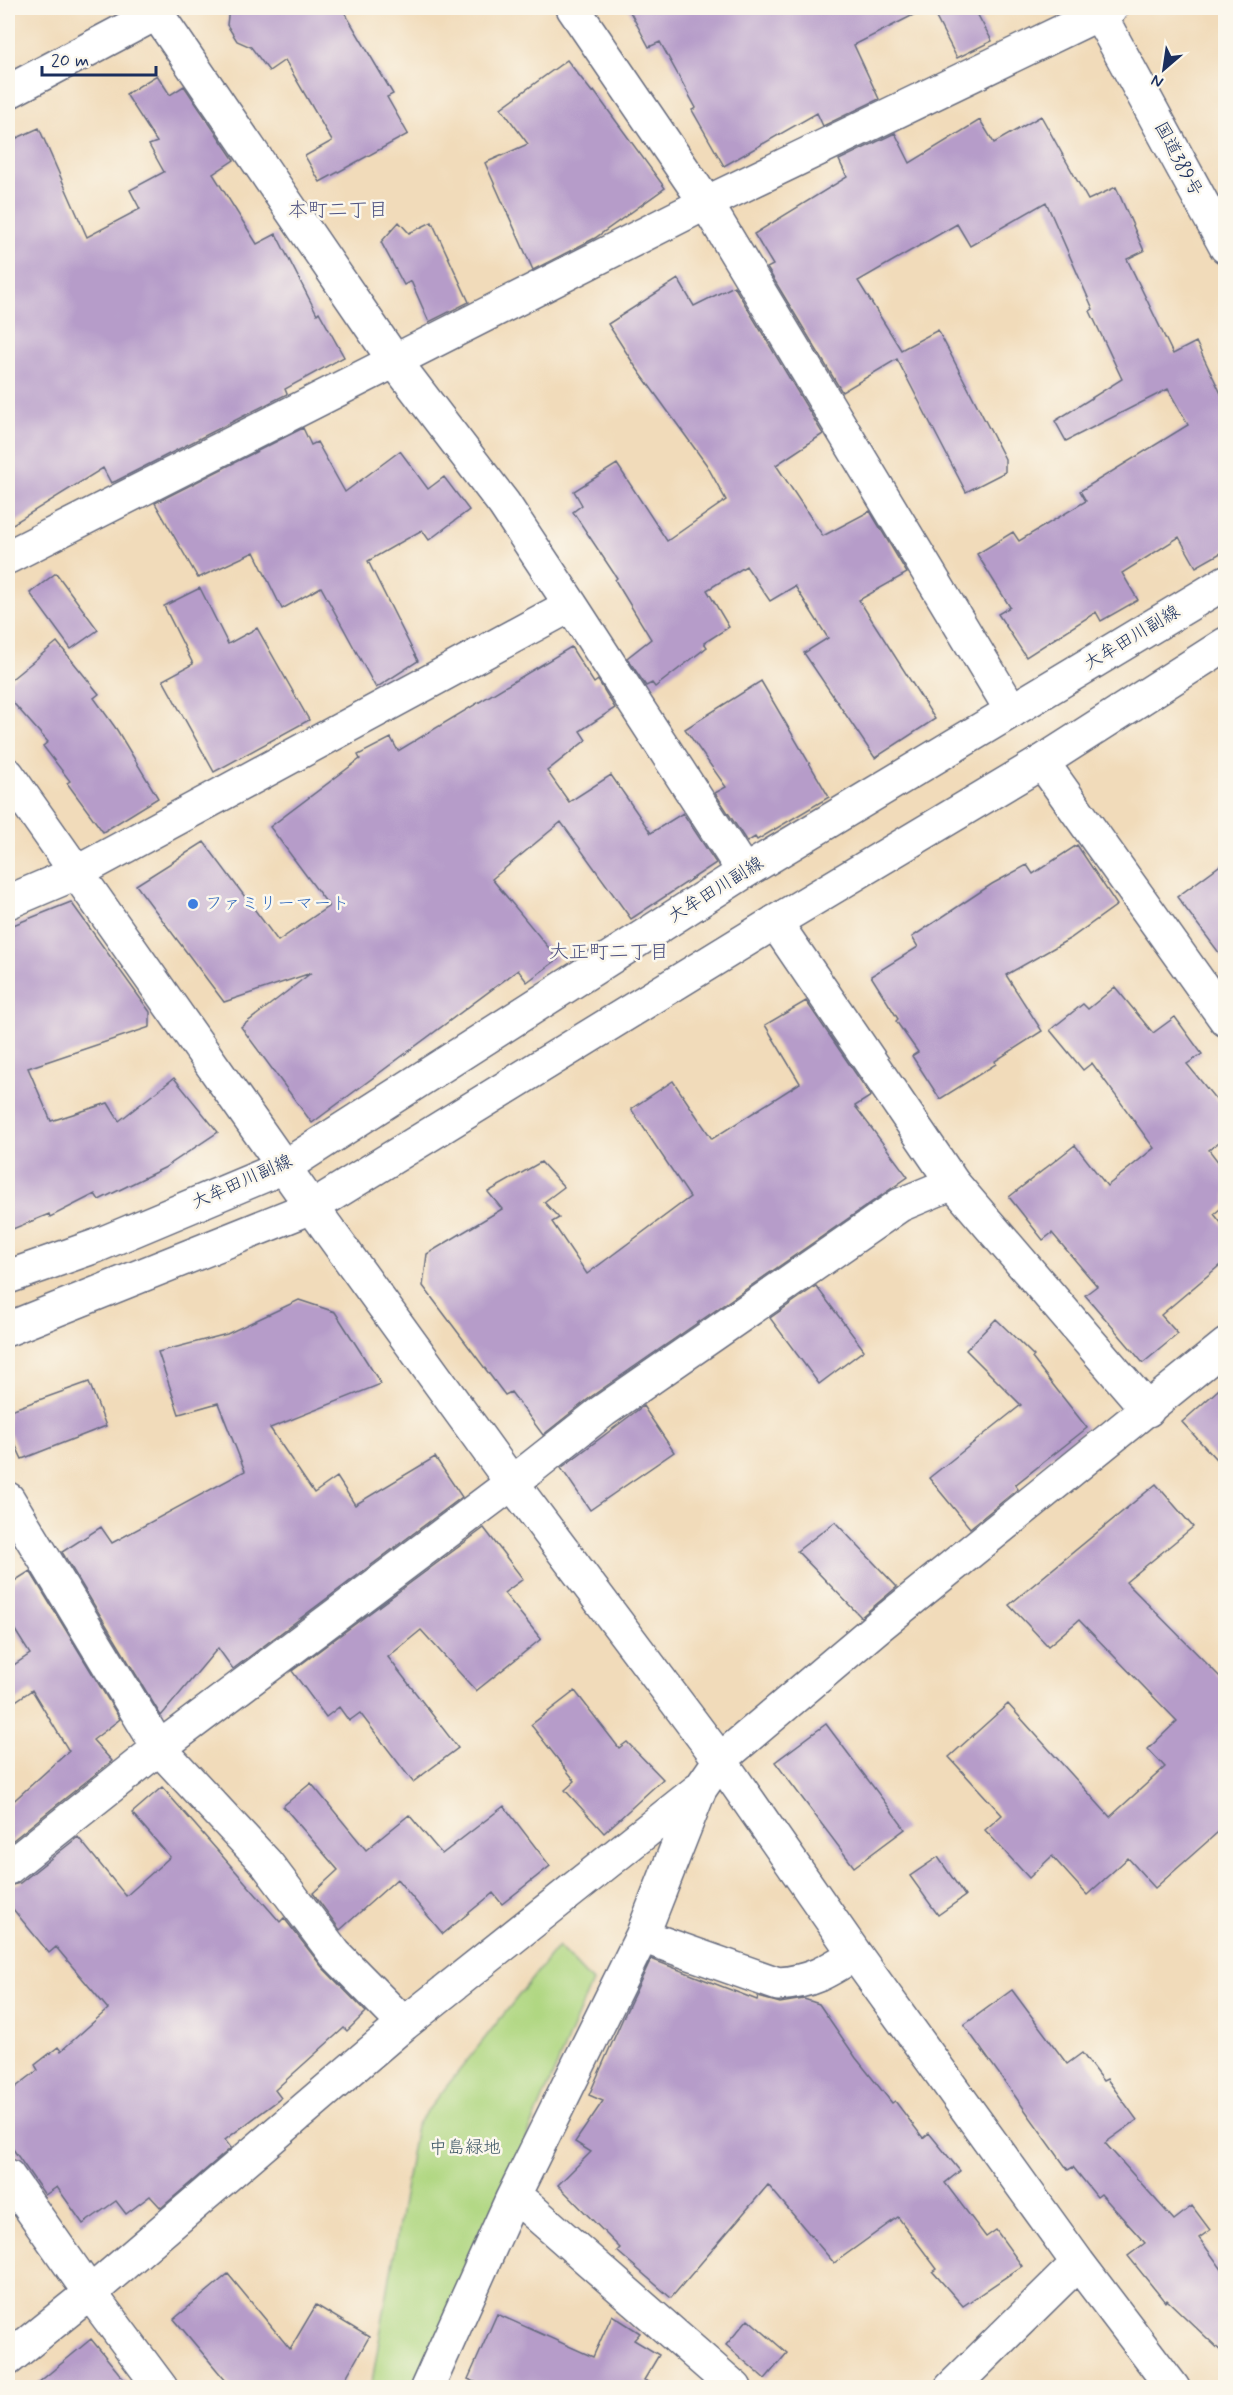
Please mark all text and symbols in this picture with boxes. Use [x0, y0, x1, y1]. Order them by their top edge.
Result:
scale bar [42, 39, 156, 77]
north arrow [1134, 39, 1194, 99]
text: 20 m [51, 49, 89, 73]
text: N [1148, 69, 1167, 93]
street label: 国道389号 [1148, 117, 1208, 201]
district label: 本町二丁目 [288, 197, 388, 224]
street label: 大牟田川副線 [1080, 600, 1184, 676]
street label: 大牟田川副線 [664, 851, 768, 929]
place label: ファミリーマート [205, 892, 349, 916]
marker: ファミリーマート [186, 897, 200, 911]
district label: 大正町二丁目 [549, 939, 669, 966]
street label: 大牟田川副線 [188, 1149, 296, 1215]
park label: 中島緑地 [429, 2136, 501, 2160]

